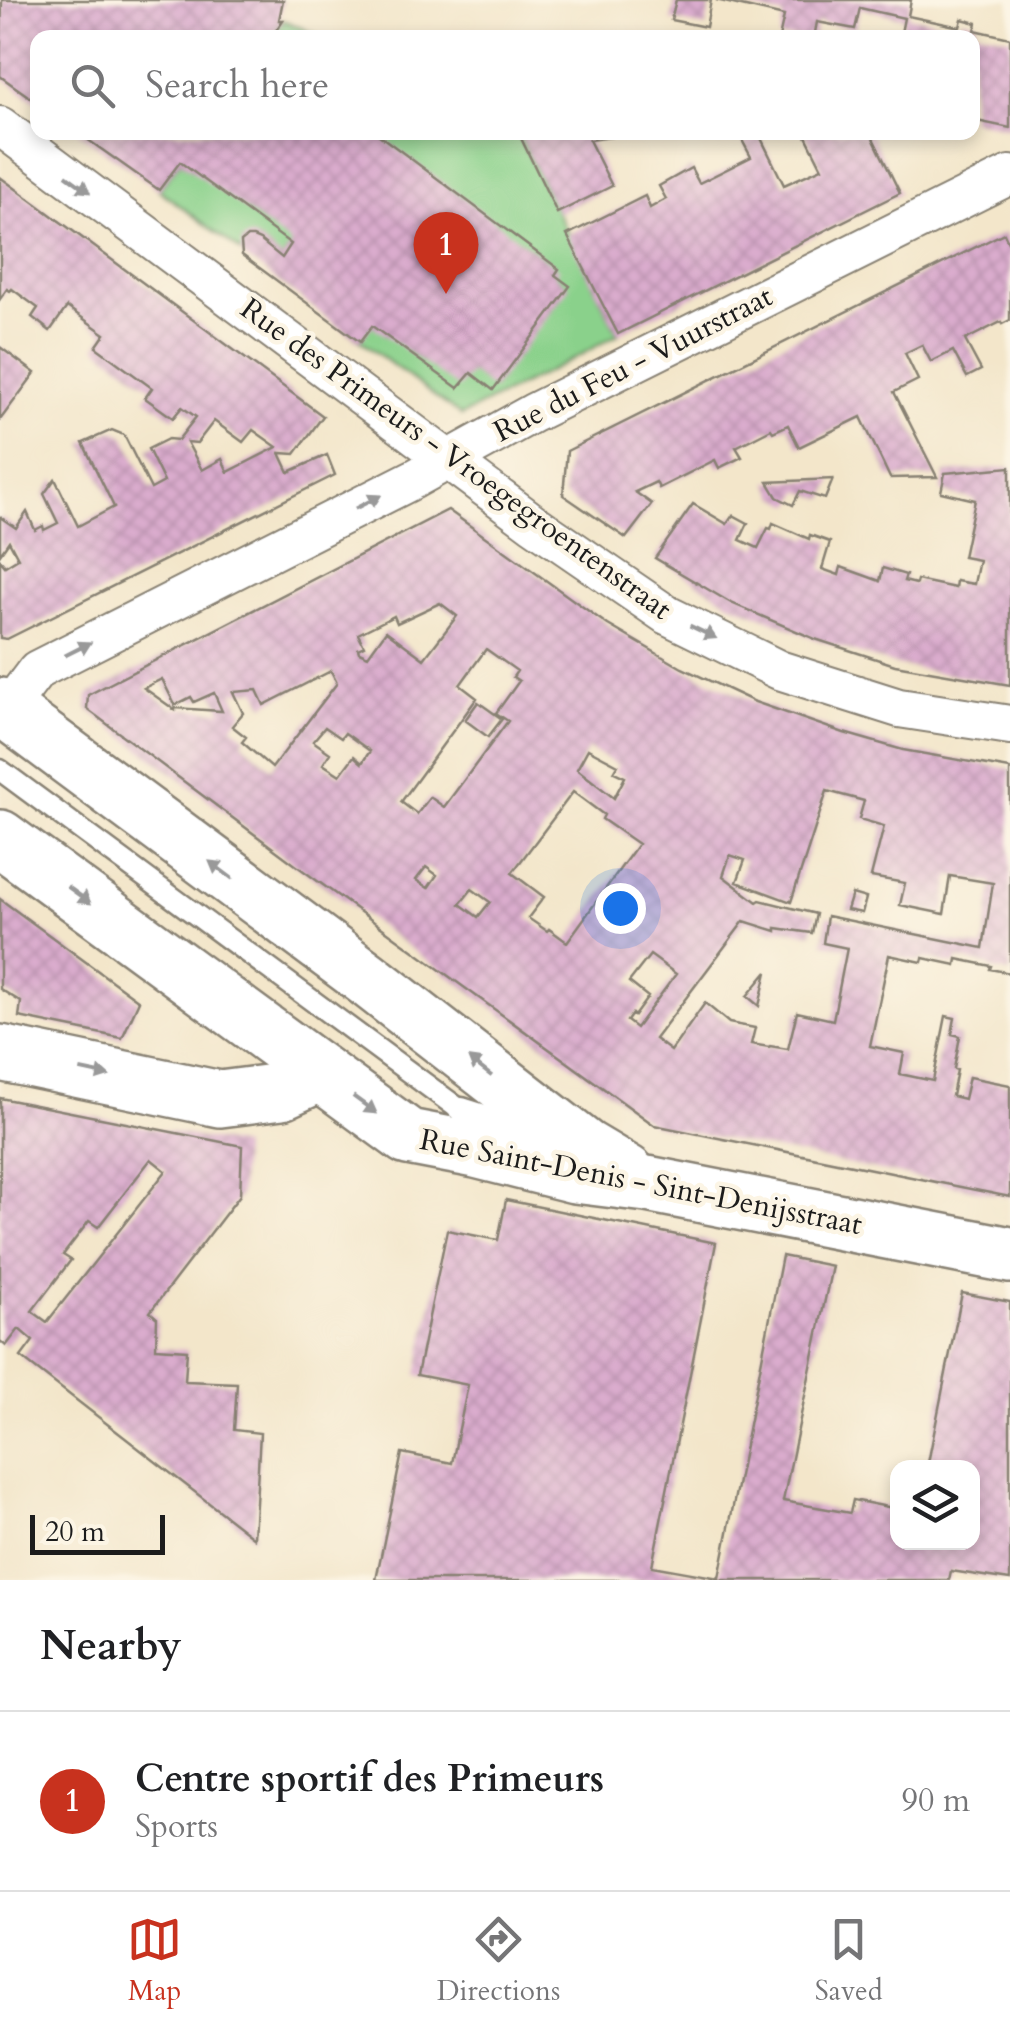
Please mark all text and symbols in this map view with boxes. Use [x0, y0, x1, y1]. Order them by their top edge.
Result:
search box [30, 30, 980, 140]
icon: search [65, 58, 120, 113]
text: Search here [145, 59, 329, 111]
one-way arrow [65, 174, 91, 194]
pin: 1 [414, 212, 478, 294]
street label: Rue du Feu - Vuurstraat [487, 276, 780, 452]
street label: Rue des Primeurs - Vroegegroentenstraat [232, 289, 680, 630]
one-way arrow [354, 494, 383, 511]
one-way arrow [689, 624, 718, 641]
one-way arrow [64, 641, 93, 658]
one-way arrow [208, 861, 234, 881]
your location [595, 883, 646, 934]
one-way arrow [66, 885, 92, 904]
one-way arrow [467, 1057, 493, 1077]
one-way arrow [80, 1066, 111, 1082]
one-way arrow [352, 1095, 378, 1114]
street label: Rue Saint-Denis - Sint-Denijsstraat [416, 1119, 866, 1245]
map controls [890, 1460, 980, 1550]
button: layers [890, 1460, 980, 1550]
scale bar [30, 1510, 165, 1554]
text: 20 m [45, 1513, 105, 1551]
text: Nearby [40, 1617, 182, 1674]
text: Centre sportif des Primeurs [135, 1753, 604, 1805]
text: 1 [64, 1779, 81, 1823]
text: 90 m [902, 1779, 970, 1823]
text: Sports [135, 1805, 218, 1849]
tab: Map [127, 1912, 182, 2010]
tab: Directions [437, 1912, 560, 2010]
tab: Saved [815, 1912, 883, 2010]

